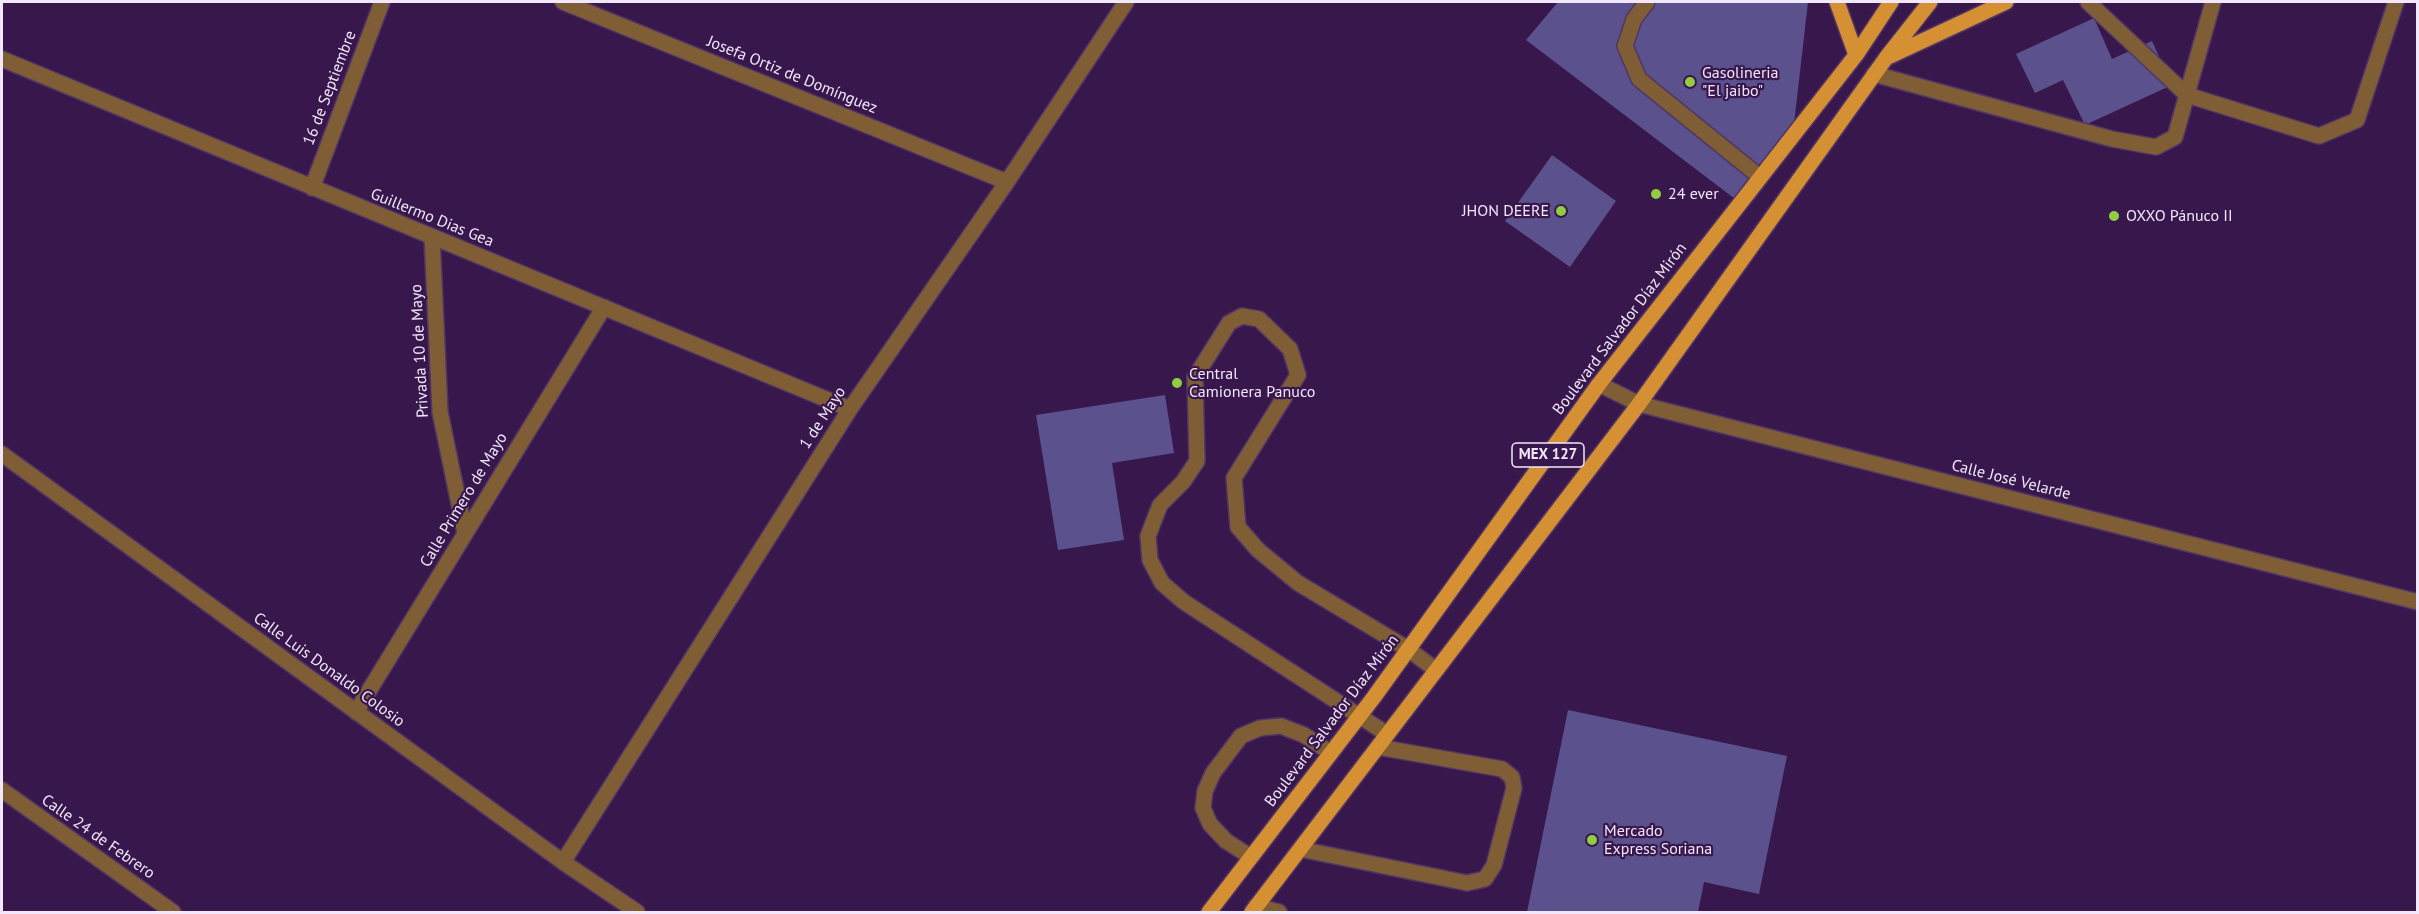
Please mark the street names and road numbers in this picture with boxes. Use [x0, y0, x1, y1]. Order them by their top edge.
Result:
street label: 16 de Septiembre [299, 28, 361, 148]
street label: Josefa Ortiz de Domínguez [704, 32, 880, 118]
street label: Guillermo Dias Gea [368, 185, 496, 251]
street label: Boulevard Salvador Díaz Mirón [1549, 239, 1691, 419]
street label: Privada 10 de Mayo [407, 284, 433, 418]
street label: 1 de Mayo [796, 383, 850, 453]
street label: Calle Primero de Mayo [416, 429, 512, 571]
road number: MEX 127 [1512, 443, 1584, 467]
street label: Calle José Velarde [1949, 456, 2073, 504]
street label: Calle Luis Donaldo Colosio [250, 609, 408, 731]
street label: Boulevard Salvador Díaz Mirón [1261, 631, 1403, 811]
street label: Calle 24 de Febrero [38, 791, 158, 883]

